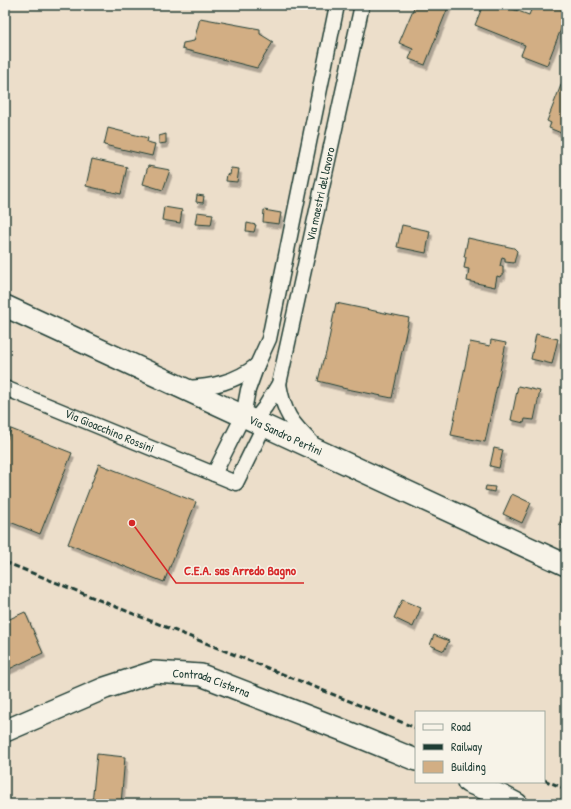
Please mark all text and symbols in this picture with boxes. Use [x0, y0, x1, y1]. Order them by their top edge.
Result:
street label: Via maestri del lavoro [302, 145, 339, 243]
street label: Via Gioacchino Rossini [62, 405, 157, 457]
street label: Via Sandro Pertini [246, 411, 325, 459]
callout: C.E.A. sas Arredo Bagno [176, 558, 304, 583]
text: C.E.A. sas Arredo Bagno [184, 561, 297, 580]
street label: Contrada Cisterna [172, 664, 253, 701]
legend [415, 711, 545, 783]
text: Road [451, 718, 471, 735]
text: Railway [451, 738, 482, 755]
text: Building [451, 758, 486, 775]

